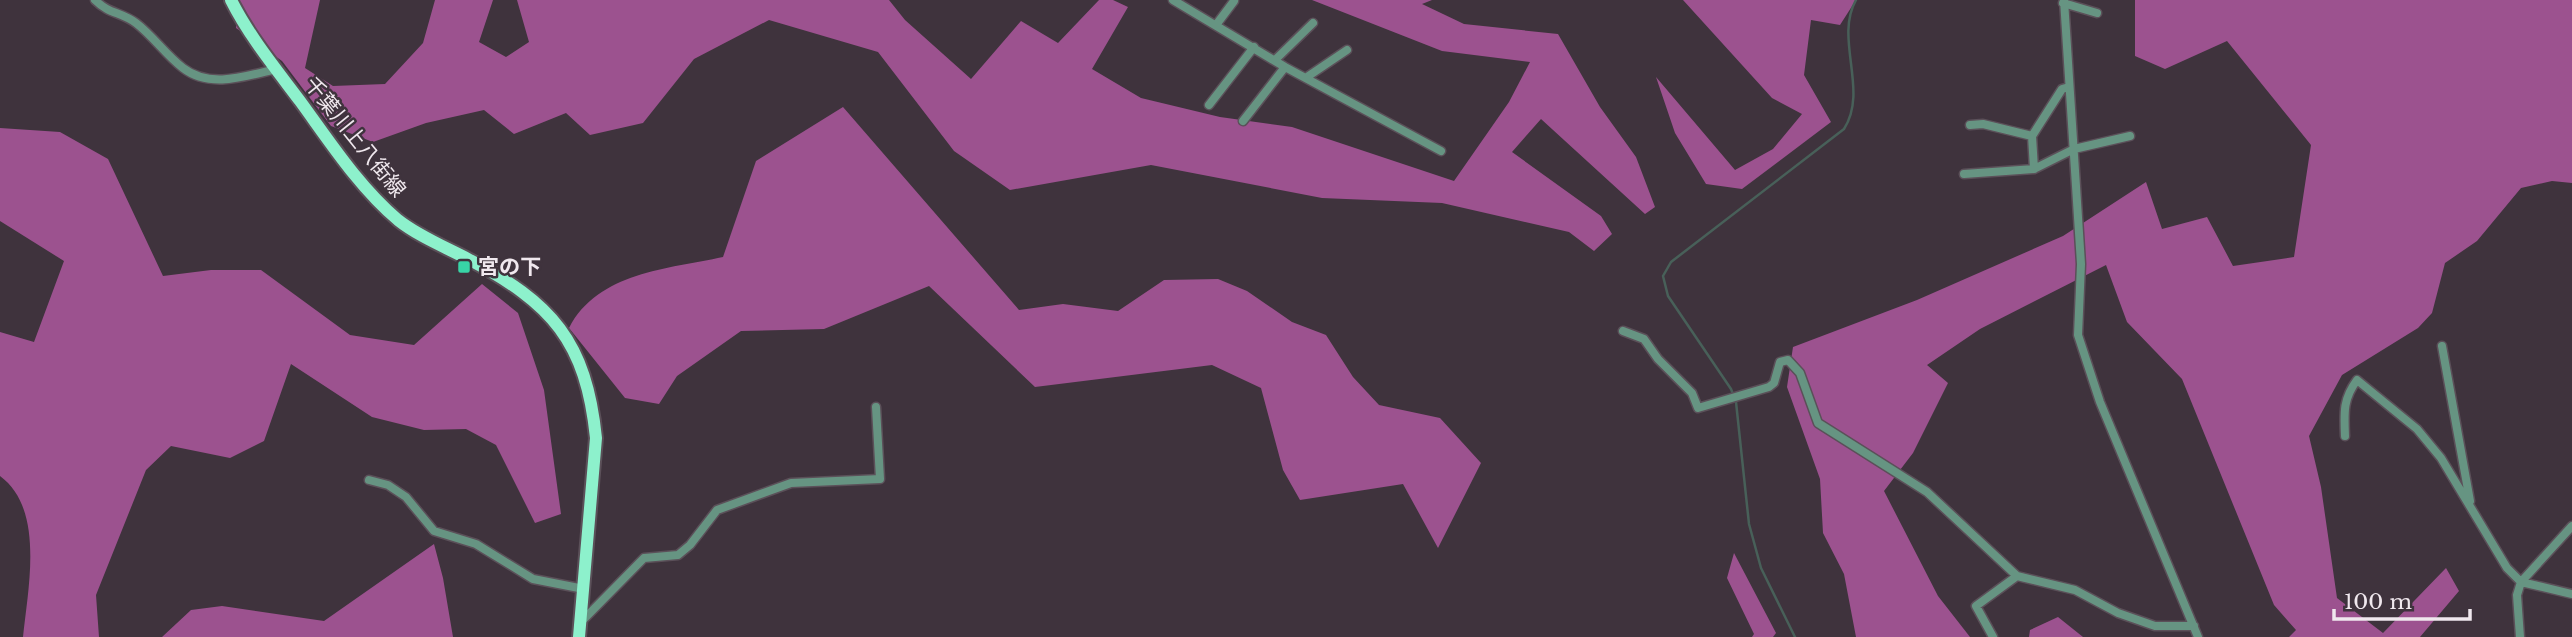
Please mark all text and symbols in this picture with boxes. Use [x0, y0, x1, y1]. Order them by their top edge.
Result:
street label: 千葉川上八街線 [299, 72, 411, 202]
place label: 宮の下 [478, 254, 541, 280]
marker: 宮の下 [456, 259, 472, 275]
scale bar [2334, 578, 2470, 622]
text: 100 m [2344, 589, 2412, 615]

